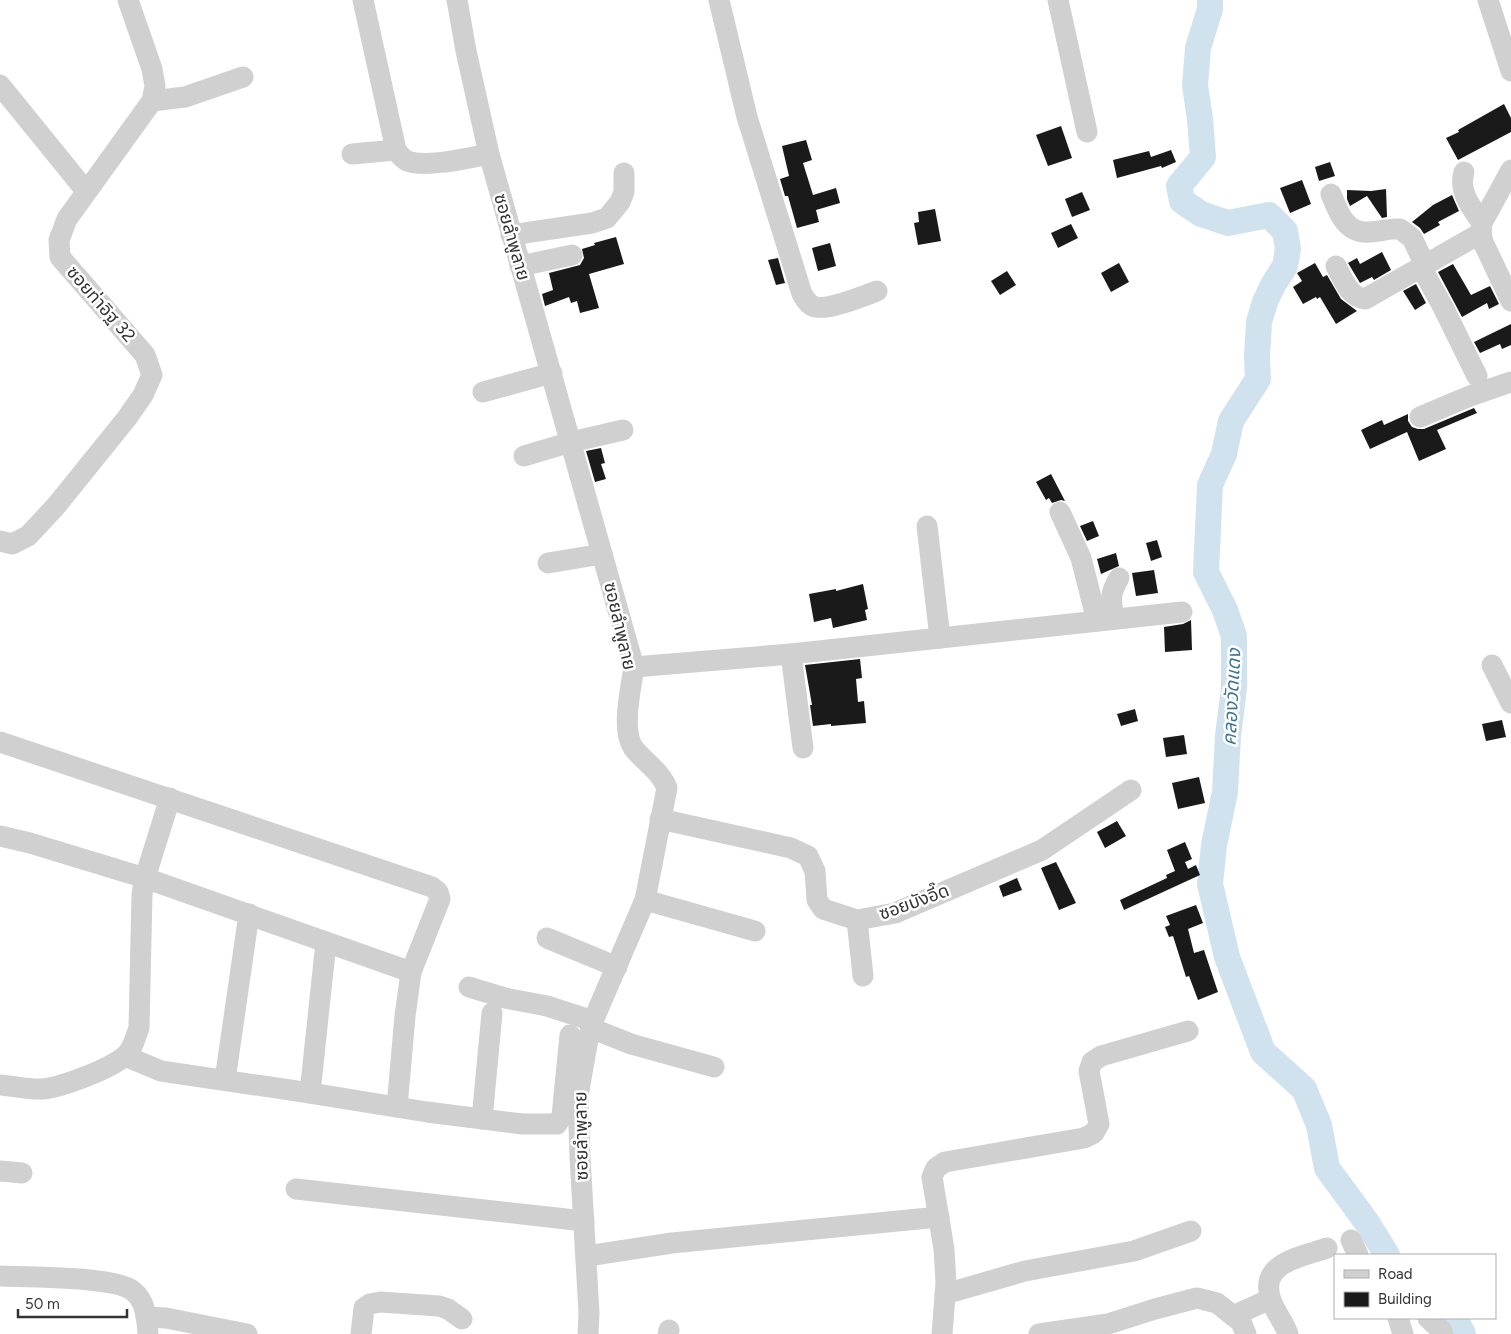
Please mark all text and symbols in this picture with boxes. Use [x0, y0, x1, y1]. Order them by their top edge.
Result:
street label: ซอยลำพูลาย [488, 191, 535, 283]
street label: ซอยท่าอิฐ 32 [62, 261, 140, 347]
street label: ซอยลำพูลาย [598, 580, 641, 672]
water label: คลองวัดแดง [1217, 647, 1246, 746]
street label: ซอยบังอี๊ด [875, 877, 952, 925]
street label: ซอยลำพูลาย [569, 1091, 594, 1181]
legend [1334, 1254, 1496, 1319]
text: Road [1378, 1265, 1413, 1283]
scale bar [18, 1286, 126, 1318]
text: Building [1378, 1290, 1432, 1308]
text: 50 m [25, 1295, 60, 1313]

